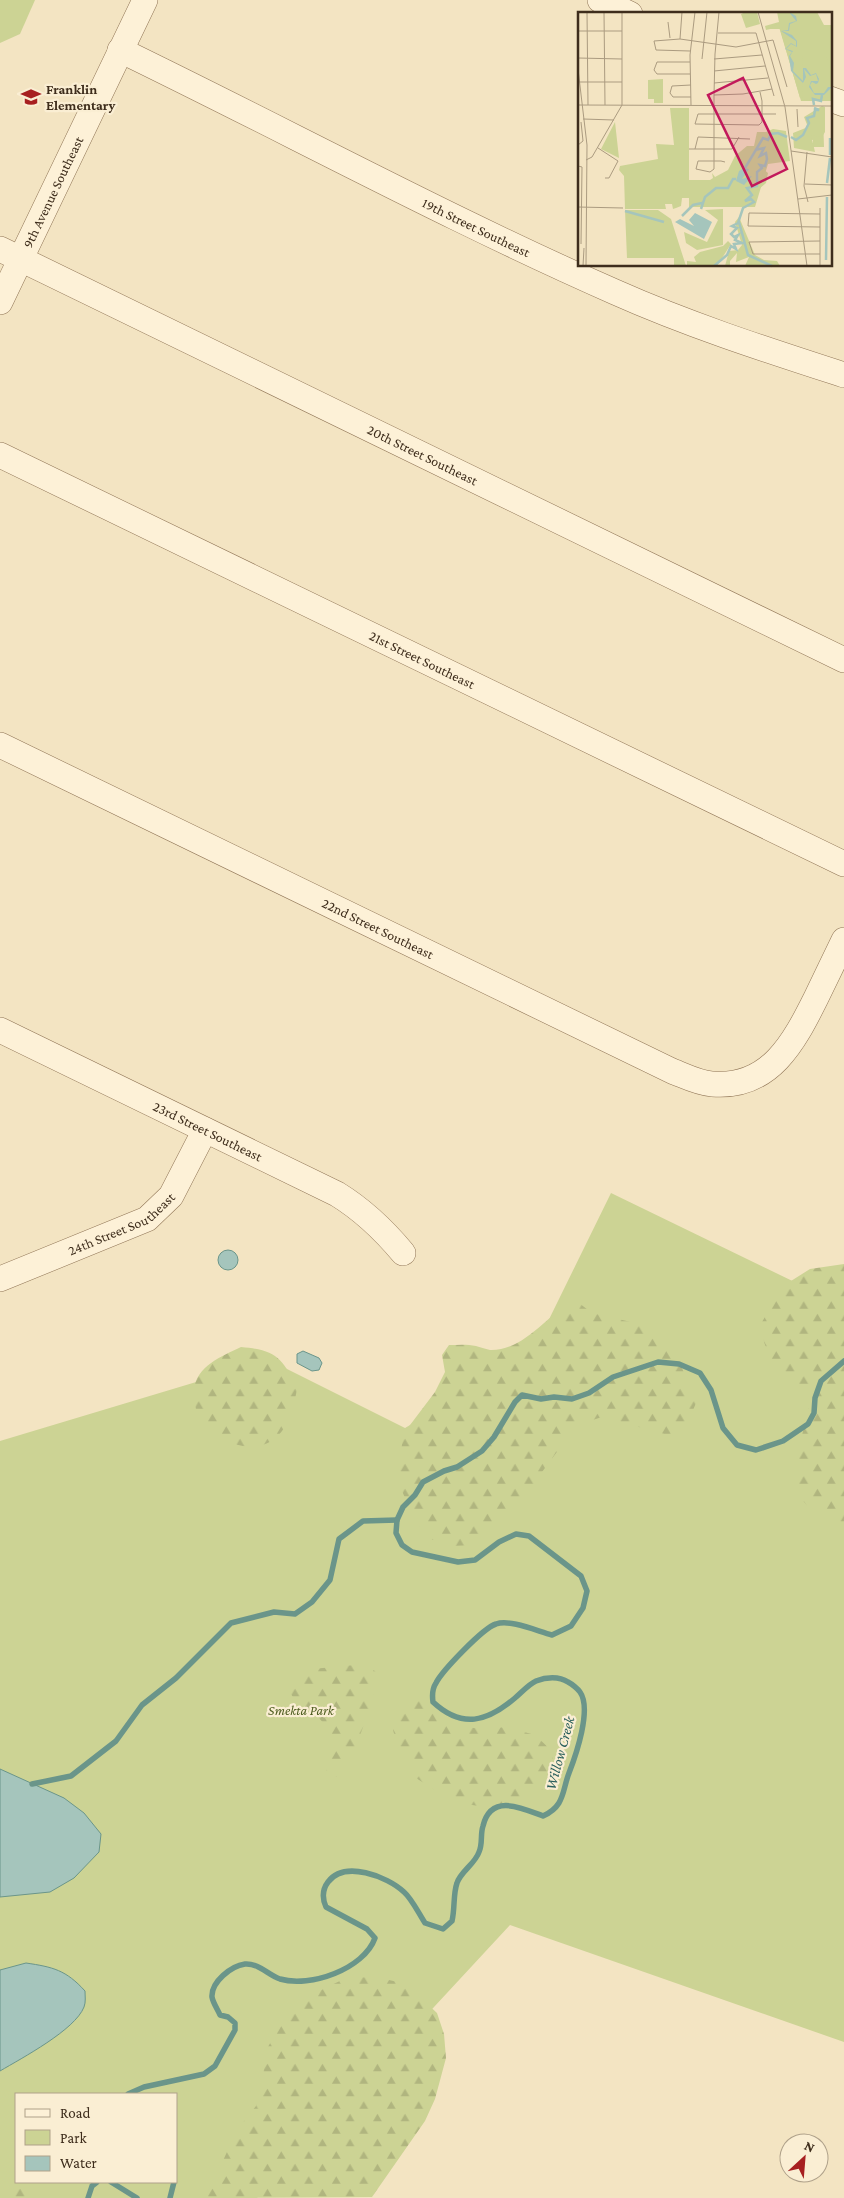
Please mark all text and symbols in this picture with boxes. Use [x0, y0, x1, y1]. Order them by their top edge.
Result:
inset map [578, 12, 832, 266]
place label: Franklin Elementary [46, 81, 115, 113]
school or university icon: Franklin Elementary [20, 86, 42, 108]
street label: 9th Avenue Southeast [19, 133, 87, 250]
street label: 19th Street Southeast [420, 194, 533, 260]
street label: 20th Street Southeast [365, 421, 481, 489]
street label: 21st Street Southeast [367, 627, 478, 692]
street label: 22nd Street Southeast [319, 894, 437, 962]
street label: 23rd Street Southeast [151, 1098, 265, 1165]
street label: 24th Street Southeast [65, 1189, 178, 1258]
park label: Smekta Park [268, 1702, 335, 1718]
water label: Willow Creek [543, 1713, 578, 1792]
legend [15, 2093, 178, 2183]
text: Road [60, 2105, 91, 2121]
text: Park [60, 2130, 87, 2146]
north arrow [779, 2133, 829, 2183]
text: N [802, 2137, 818, 2156]
text: Water [60, 2155, 97, 2171]

